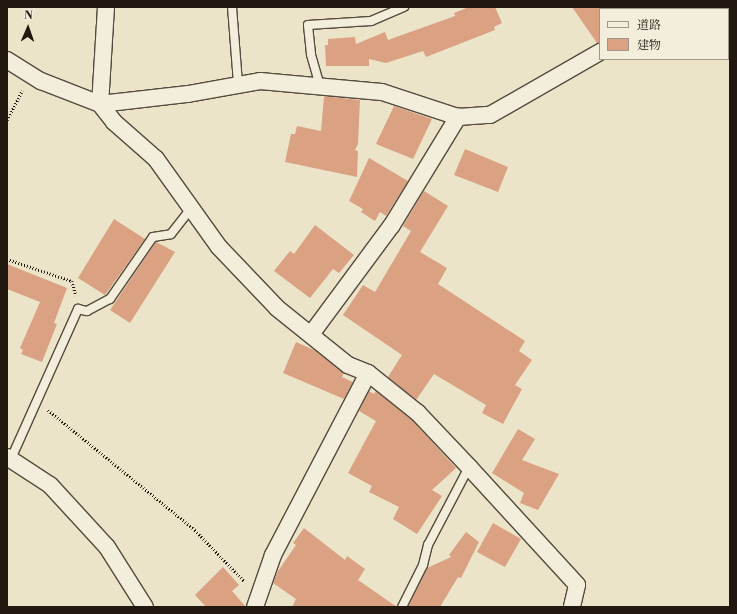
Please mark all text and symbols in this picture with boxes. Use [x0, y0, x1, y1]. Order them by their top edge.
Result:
north arrow [8, 8, 48, 48]
legend [599, 8, 729, 60]
text: N [24, 9, 33, 23]
text: 道路 [637, 18, 661, 33]
text: 建物 [637, 38, 661, 53]

